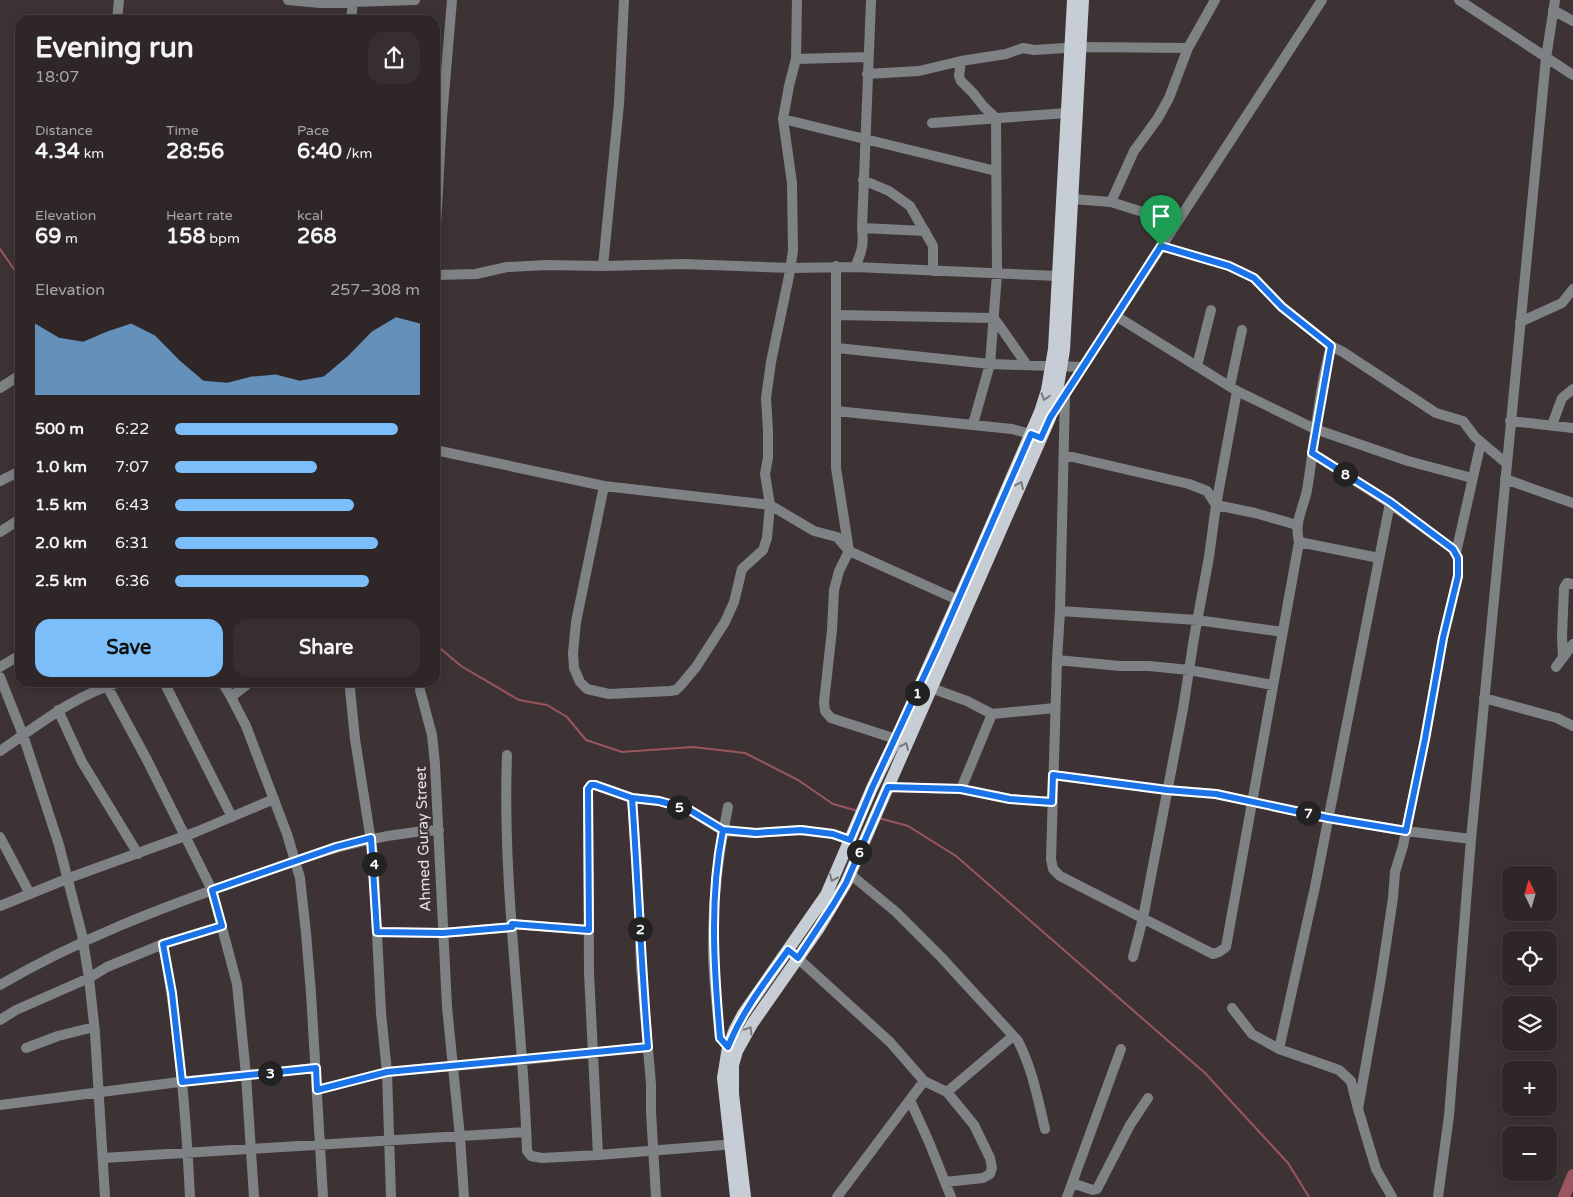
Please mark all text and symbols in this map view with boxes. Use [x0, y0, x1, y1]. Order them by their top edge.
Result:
text: Evening run [35, 31, 194, 65]
button: share [368, 32, 420, 84]
text: 18:07 [35, 67, 79, 87]
text: Distance [35, 122, 93, 139]
text: Time [166, 122, 199, 139]
text: Pace [297, 122, 329, 139]
text: 4.34 [35, 139, 80, 164]
text: 28:56 [166, 139, 224, 164]
text: 6:40 [297, 139, 342, 164]
text: km [80, 145, 104, 162]
text: /km [342, 145, 372, 162]
pin [1140, 195, 1182, 246]
icon: arrive [1147, 202, 1175, 230]
text: Elevation [35, 207, 96, 224]
text: Heart rate [166, 207, 233, 224]
text: kcal [297, 207, 323, 224]
text: 69 [35, 224, 61, 249]
text: 158 [166, 224, 206, 249]
text: 268 [297, 224, 337, 249]
text: m [61, 230, 78, 247]
text: bpm [206, 230, 240, 247]
text: Elevation [35, 280, 105, 300]
text: 257–308 m [330, 280, 420, 300]
one-way arrow [1040, 393, 1050, 401]
text: 500 m [35, 419, 84, 439]
text: 6:22 [115, 419, 149, 439]
text: 1.0 km [35, 457, 87, 477]
text: 7:07 [115, 457, 149, 477]
pin: 8 [1332, 462, 1358, 486]
text: 8 [1341, 466, 1350, 483]
one-way arrow [1013, 481, 1024, 490]
text: 1.5 km [35, 495, 87, 515]
text: 6:43 [115, 495, 149, 515]
text: 2.0 km [35, 533, 87, 553]
text: 6:31 [115, 533, 149, 553]
text: 2.5 km [35, 571, 87, 591]
text: 6:36 [115, 571, 149, 591]
button: Save [35, 619, 223, 677]
button: Share [233, 619, 420, 677]
pin: 1 [904, 680, 930, 706]
text: 1 [913, 685, 922, 702]
one-way arrow [899, 742, 910, 751]
street label: Ahmed Guray Street [411, 766, 435, 912]
pin: 5 [666, 794, 692, 820]
text: 5 [675, 799, 684, 816]
pin: 7 [1296, 800, 1320, 826]
text: 7 [1304, 805, 1313, 822]
pin: 6 [846, 840, 872, 864]
text: 6 [855, 844, 864, 861]
pin: 4 [362, 852, 386, 876]
text: 4 [370, 856, 379, 873]
north arrow [1502, 866, 1558, 921]
map controls [1502, 866, 1557, 1181]
one-way arrow [829, 873, 840, 882]
pin: 2 [628, 916, 652, 942]
text: 2 [636, 921, 645, 938]
button: locate [1502, 931, 1557, 986]
button: layers [1502, 996, 1557, 1051]
one-way arrow [742, 1026, 752, 1035]
pin: 3 [258, 1060, 282, 1086]
button: + [1502, 1061, 1557, 1116]
text: 3 [266, 1065, 275, 1082]
button: − [1502, 1126, 1557, 1181]

